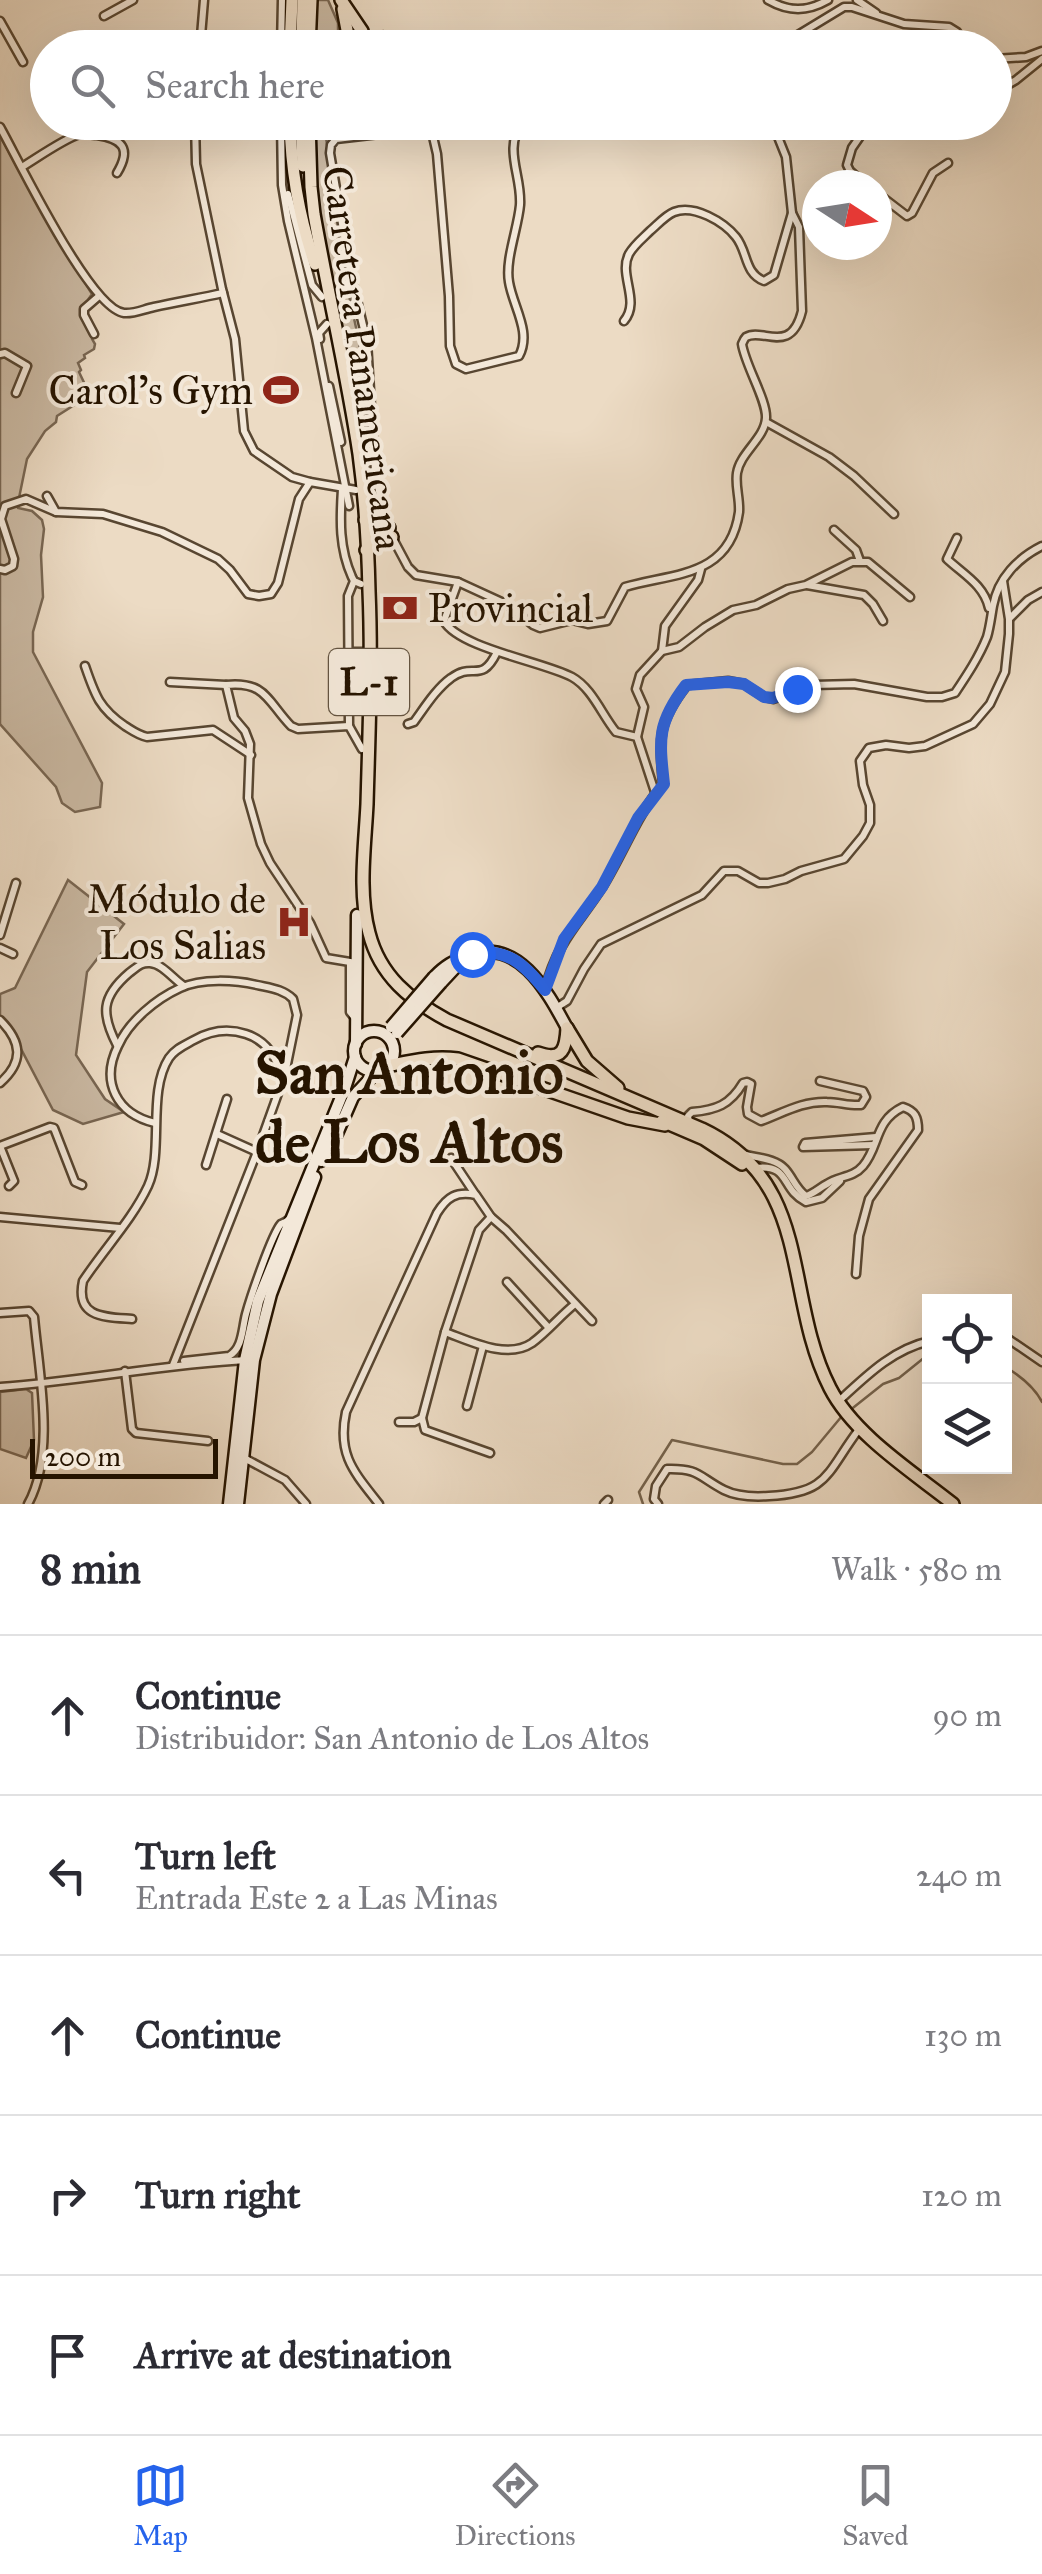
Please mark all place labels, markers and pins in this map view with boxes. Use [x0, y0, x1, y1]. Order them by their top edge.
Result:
place label: Carol's Gym [48, 366, 253, 415]
sports icon: Carol's Gym [262, 371, 300, 409]
place label: Provincial [428, 584, 593, 633]
bank icon: Provincial [381, 589, 419, 627]
place label: Módulo de Los Salias [87, 875, 266, 970]
hospital icon: Módulo de Los Salias [275, 903, 313, 941]

